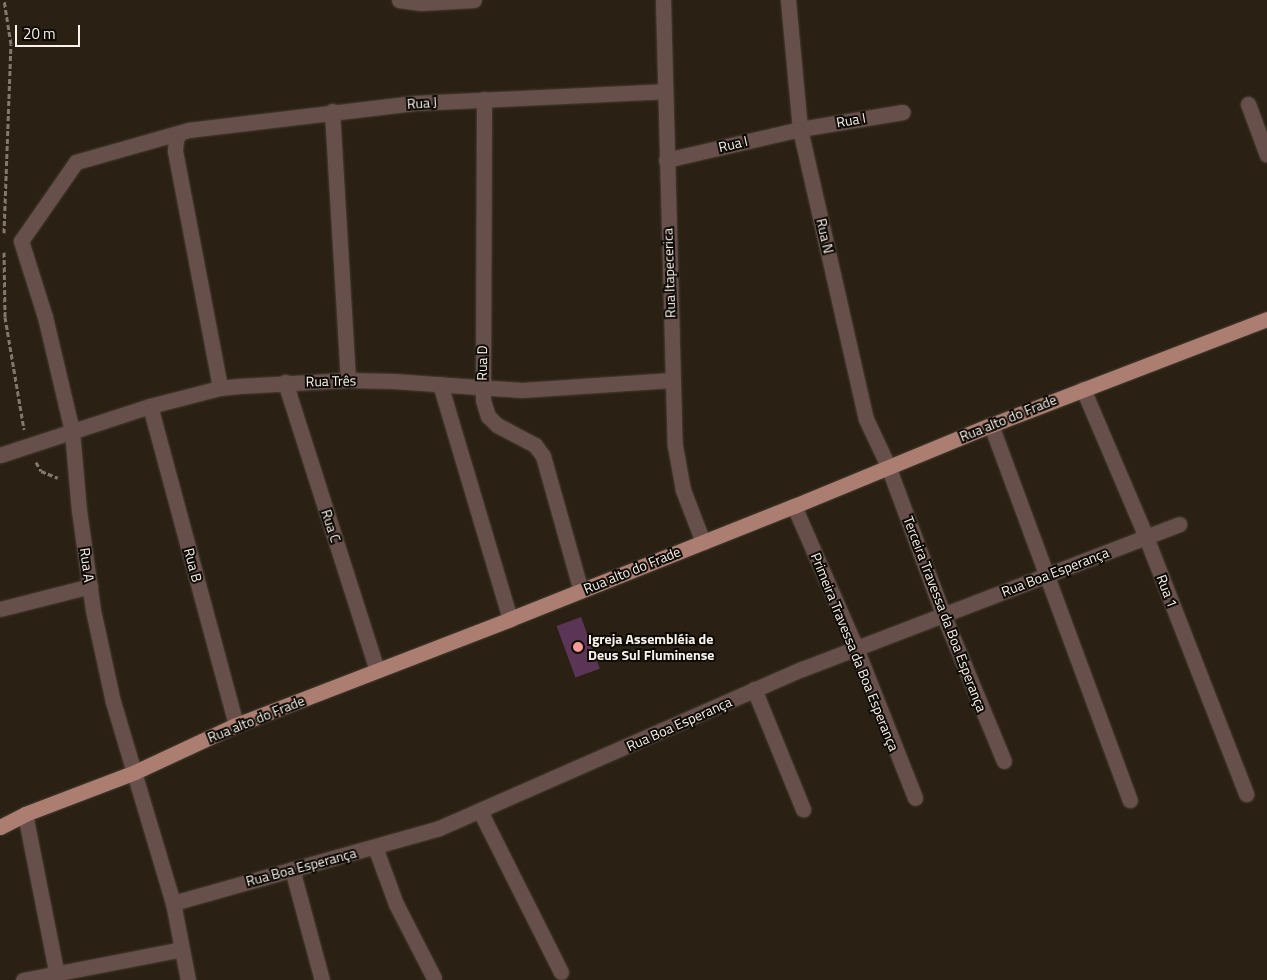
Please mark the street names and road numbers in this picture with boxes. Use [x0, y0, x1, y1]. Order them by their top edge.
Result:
street label: Rua J [406, 94, 438, 112]
street label: Rua I [835, 109, 867, 131]
street label: Rua l [717, 133, 749, 155]
street label: Rua N [813, 217, 837, 255]
street label: Rua Itapecerica [659, 228, 679, 318]
street label: Rua D [473, 345, 491, 381]
street label: Rua Três [306, 372, 356, 390]
street label: Rua alto do Frade [957, 391, 1059, 445]
street label: Rua C [318, 507, 344, 545]
street label: Terceira Travessa da Boa Esperança [900, 514, 990, 714]
street label: Rua alto do Frade [581, 543, 683, 597]
street label: Rua Boa Esperança [999, 544, 1111, 600]
street label: Rua B [180, 546, 206, 584]
street label: Rua A [76, 547, 98, 583]
street label: Primeira Travessa da Boa Esperança [807, 550, 903, 754]
street label: Rua 1 [1153, 572, 1181, 610]
street label: Rua alto do Frade [205, 692, 307, 746]
street label: Rua Boa Esperança [624, 693, 734, 755]
street label: Rua Boa Esperança [244, 844, 358, 890]

